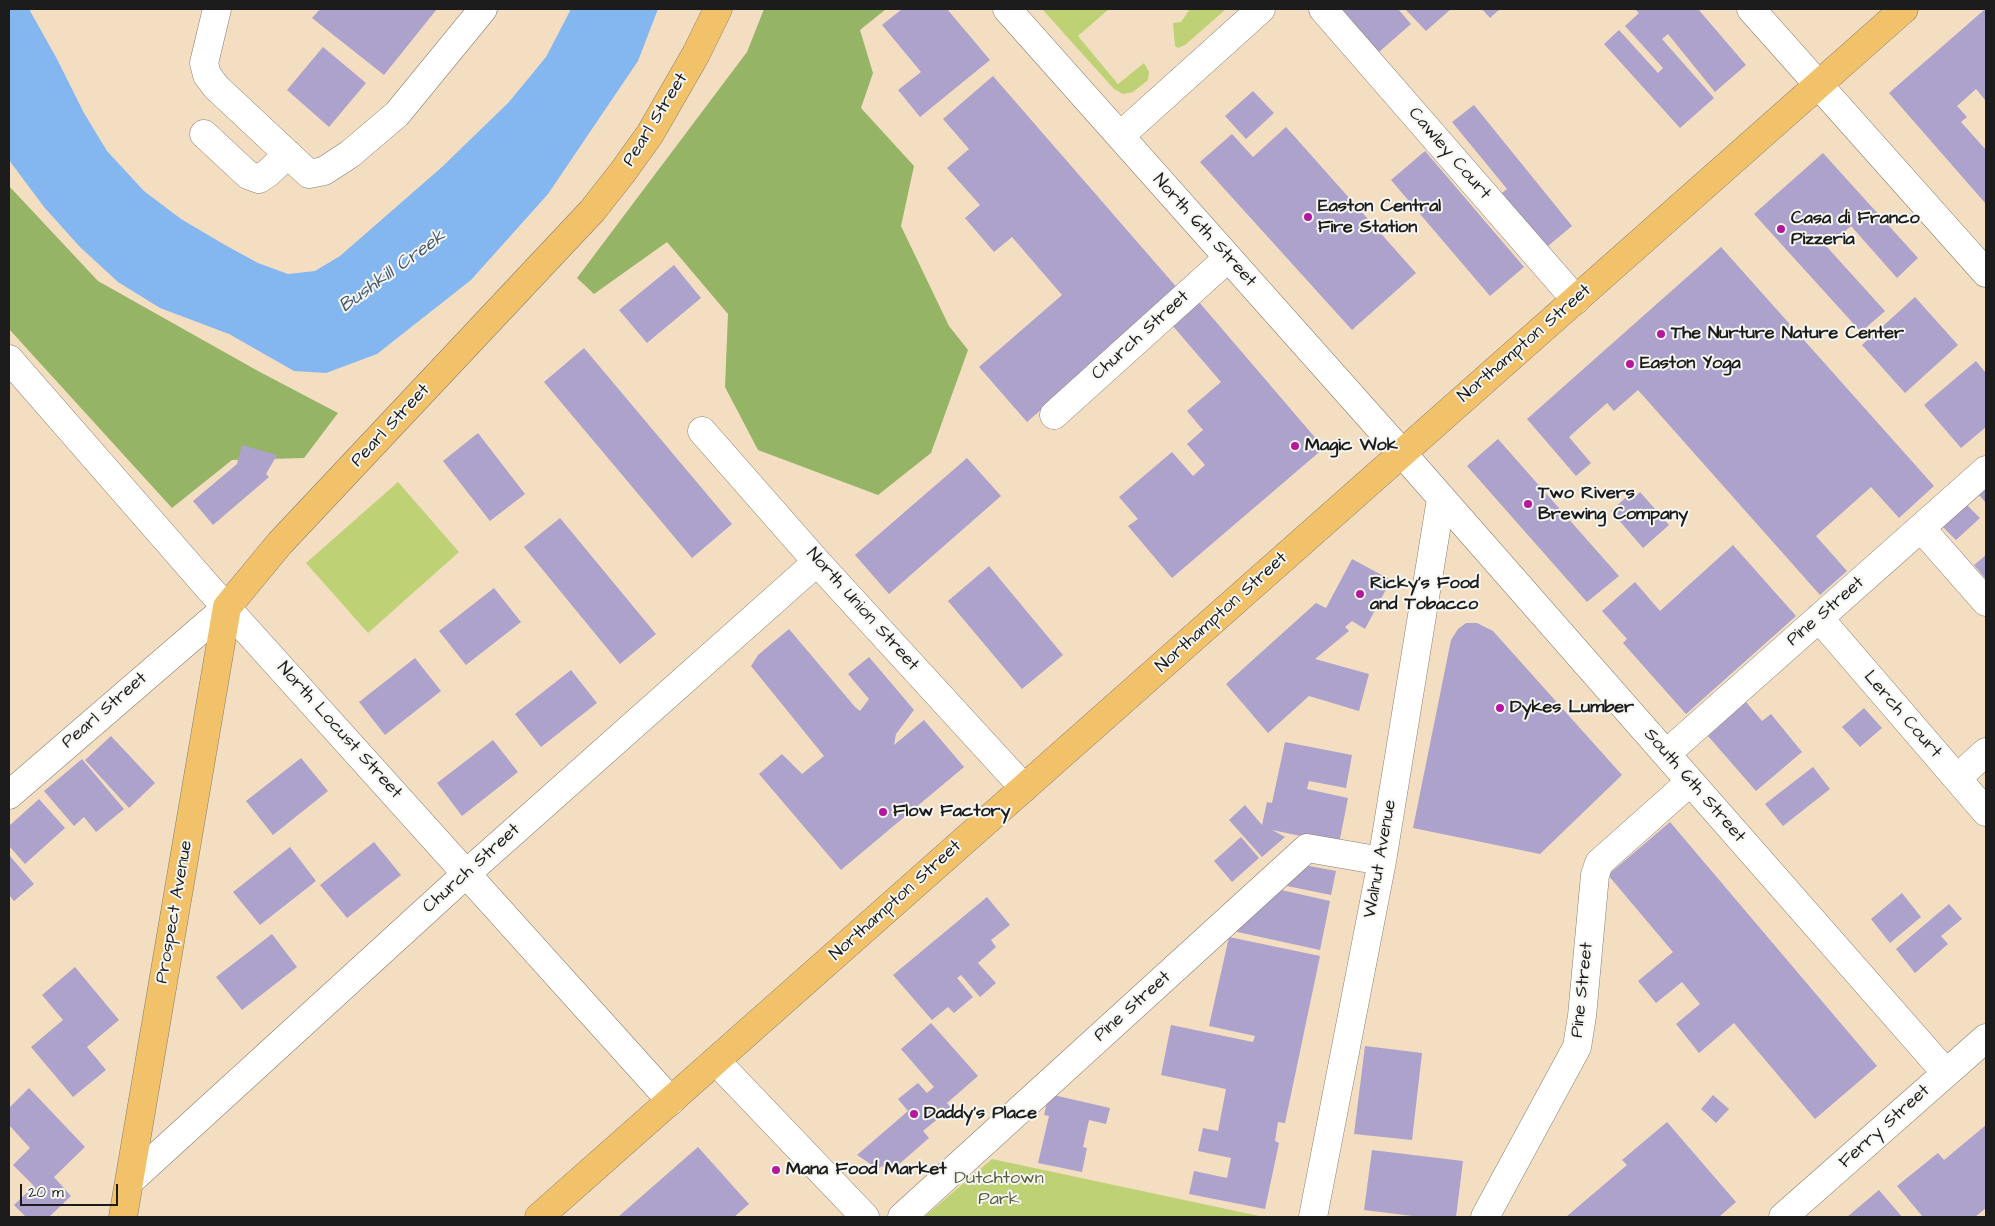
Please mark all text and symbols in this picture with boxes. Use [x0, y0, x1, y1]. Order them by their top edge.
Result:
street label: Pearl Street [619, 69, 693, 171]
street label: Cawley Court [1403, 103, 1495, 205]
street label: North 6th Street [1147, 170, 1261, 292]
place label: Easton Central Fire Station [1318, 196, 1441, 238]
place label: Casa di Franco Pizzeria [1791, 208, 1920, 250]
marker: Easton Central Fire Station [1302, 211, 1314, 223]
marker: Casa di Franco Pizzeria [1775, 223, 1787, 235]
water label: Bushkill Creek [335, 226, 451, 318]
street label: Northampton Street [1454, 280, 1596, 408]
street label: Church Street [1088, 287, 1194, 385]
place label: The Nurture Nature Center [1671, 323, 1904, 345]
marker: The Nurture Nature Center [1655, 328, 1667, 340]
place label: Easton Yoga [1640, 353, 1741, 375]
marker: Easton Yoga [1624, 358, 1636, 370]
street label: Pearl Street [347, 380, 435, 472]
place label: Magic Wok [1305, 435, 1398, 457]
marker: Magic Wok [1289, 440, 1301, 452]
place label: Two Rivers Brewing Company [1538, 483, 1688, 526]
marker: Two Rivers Brewing Company [1522, 498, 1534, 510]
street label: North Union Street [801, 544, 923, 676]
street label: Northampton Street [1152, 548, 1292, 678]
street label: Pine Street [1783, 572, 1869, 652]
place label: Ricky's Food and Tobacco [1370, 573, 1479, 616]
marker: Ricky's Food and Tobacco [1354, 588, 1366, 600]
street label: North Locust Street [272, 658, 406, 804]
street label: Lerch Court [1858, 667, 1946, 763]
street label: Pearl Street [58, 668, 152, 754]
place label: Dykes Lumber [1510, 697, 1634, 719]
marker: Dykes Lumber [1494, 702, 1506, 714]
street label: South 6th Street [1638, 724, 1750, 848]
street label: Walnut Avenue [1360, 798, 1402, 920]
place label: Flow Factory [893, 801, 1010, 823]
marker: Flow Factory [877, 806, 889, 818]
street label: Church Street [419, 820, 525, 918]
street label: Northampton Street [826, 836, 966, 966]
street label: Prospect Avenue [152, 839, 198, 985]
street label: Pine Street [1567, 941, 1599, 1039]
street label: Pine Street [1090, 967, 1176, 1047]
street label: Ferry Street [1835, 1081, 1935, 1173]
place label: Daddy's Place [924, 1103, 1037, 1125]
marker: Daddy's Place [908, 1108, 920, 1120]
place label: Mana Food Market [786, 1159, 947, 1181]
marker: Mana Food Market [770, 1164, 782, 1176]
park label: Dutchtown Park [954, 1168, 1044, 1210]
scale bar [22, 1174, 120, 1206]
text: 20 m [28, 1182, 64, 1203]

